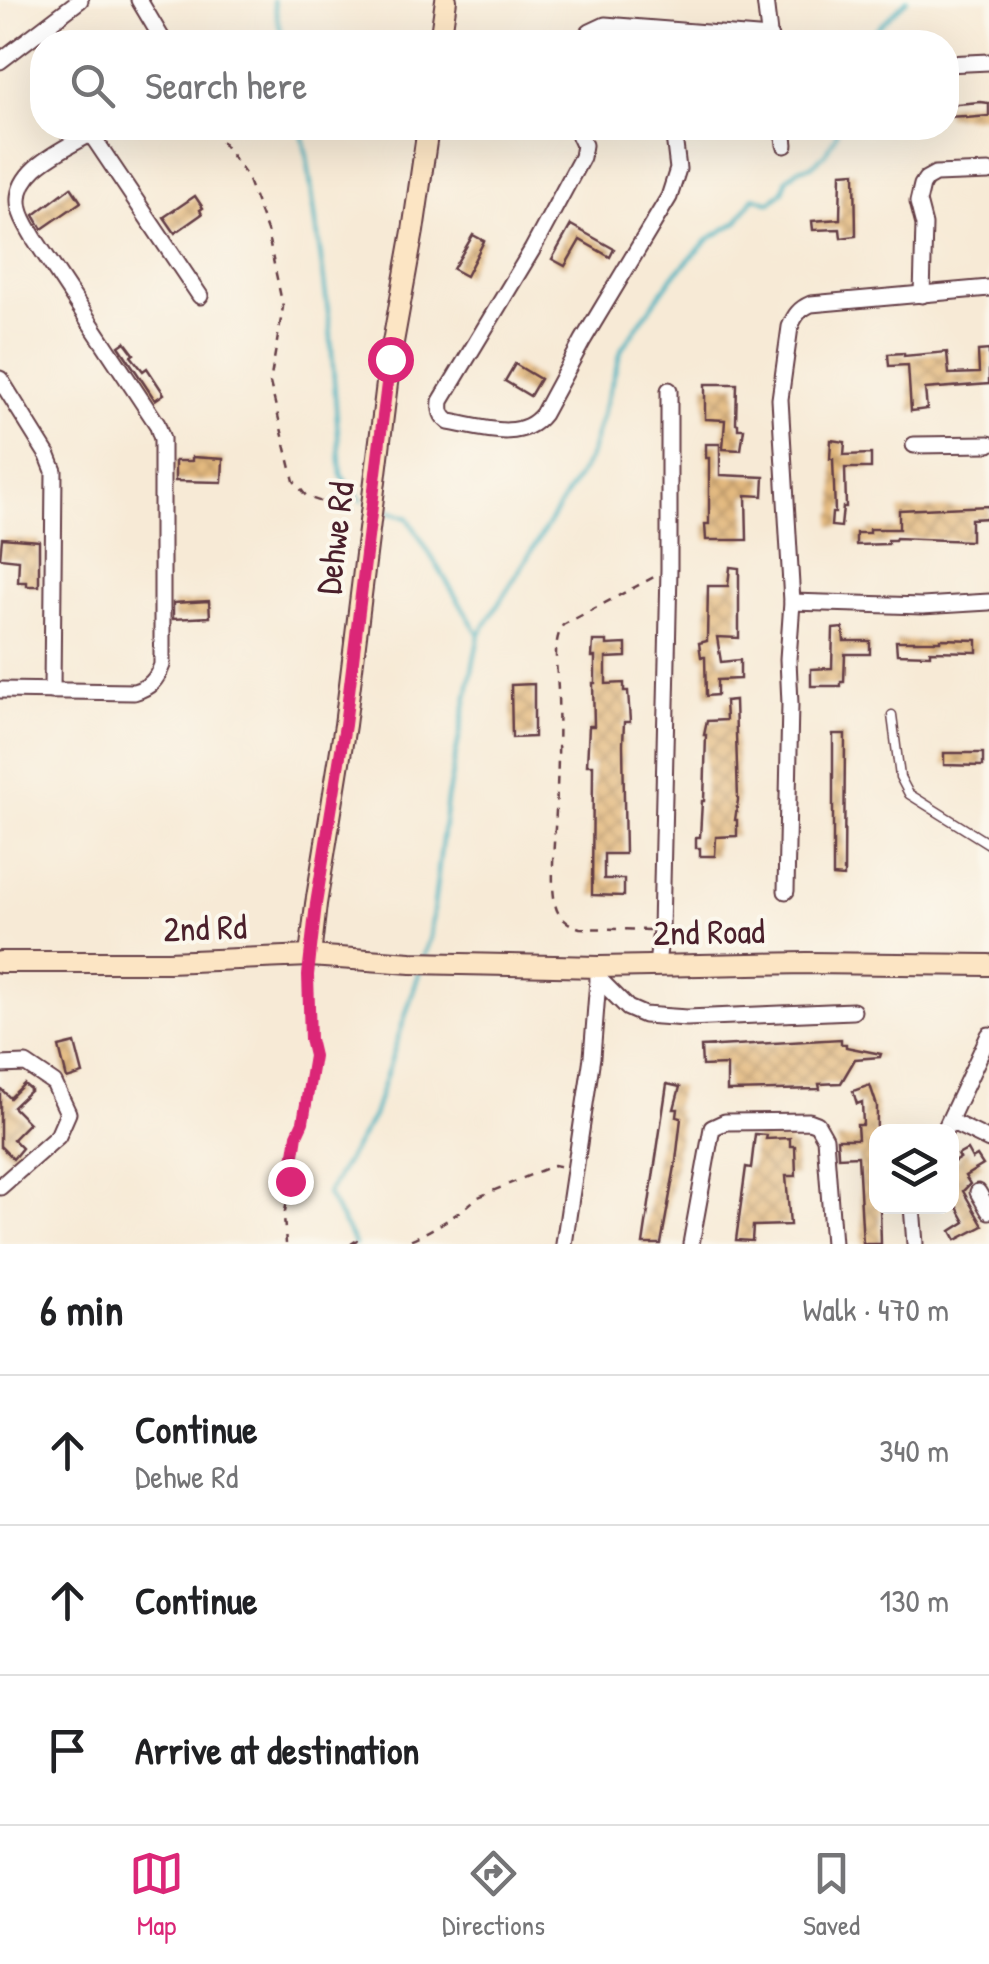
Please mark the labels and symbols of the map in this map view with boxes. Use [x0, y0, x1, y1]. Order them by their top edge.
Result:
route start [368, 337, 414, 383]
street label: Dehwe Rd [304, 479, 365, 597]
street label: 2nd Rd [162, 903, 248, 952]
street label: 2nd Road [653, 907, 765, 956]
route end [268, 1159, 314, 1205]

